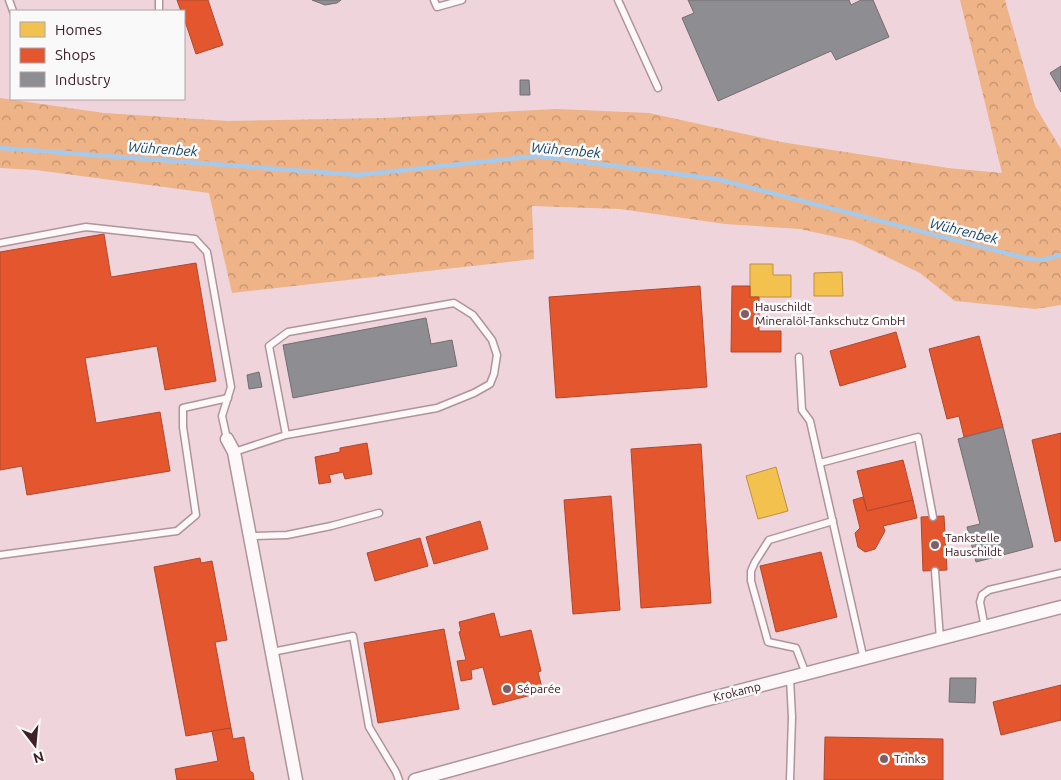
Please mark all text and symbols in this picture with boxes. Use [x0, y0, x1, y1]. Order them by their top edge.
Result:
legend [10, 10, 185, 100]
text: Homes [55, 21, 102, 38]
text: Shops [55, 46, 96, 63]
text: Industry [55, 71, 110, 88]
water label: Wührenbek [128, 139, 199, 159]
water label: Wührenbek [531, 139, 602, 161]
water label: Wührenbek [928, 215, 1001, 247]
place label: Hauschildt Mineralöl-Tankschutz GmbH [755, 300, 905, 327]
marker: Hauschildt Mineralöl-Tankschutz GmbH [739, 308, 751, 320]
place label: Tankstelle Hauschildt [945, 531, 1002, 558]
marker: Tankstelle Hauschildt [929, 539, 941, 551]
street label: Krokamp [712, 679, 762, 704]
place label: Séparée [517, 682, 561, 695]
marker: Séparée [501, 683, 513, 695]
north arrow [10, 720, 60, 770]
text: N [31, 748, 46, 767]
place label: Trinks [894, 752, 926, 765]
marker: Trinks [878, 753, 890, 765]

